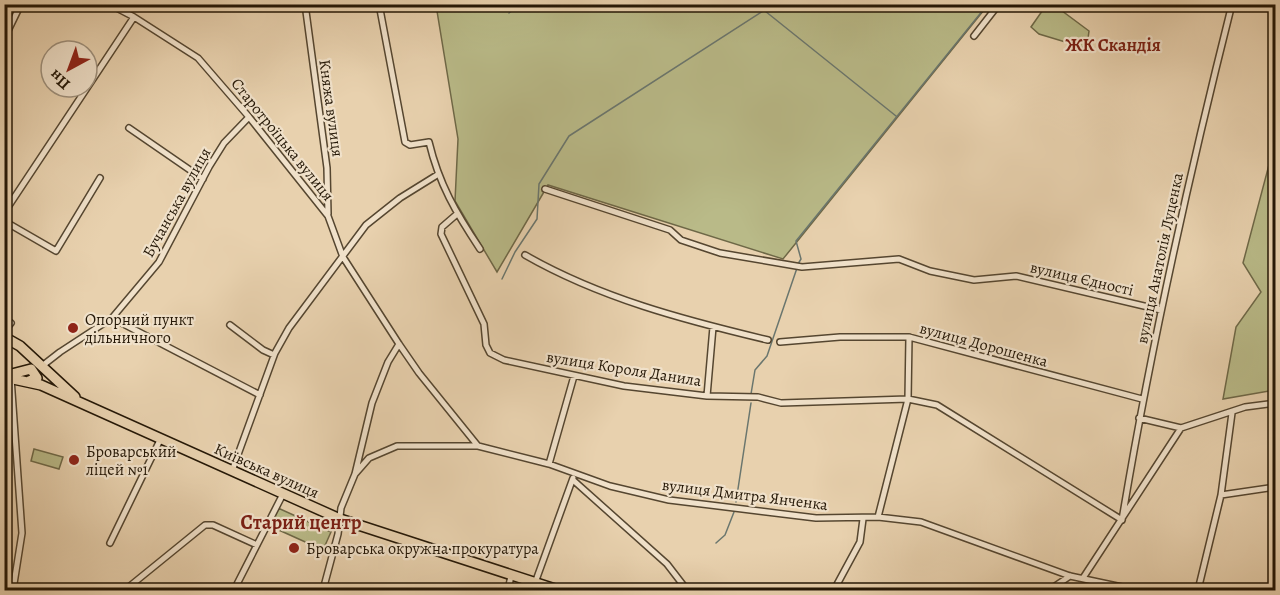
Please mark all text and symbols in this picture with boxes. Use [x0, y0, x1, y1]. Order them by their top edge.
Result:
district label: ЖК Скандія [1065, 33, 1161, 57]
north arrow [39, 39, 99, 99]
street label: Княжа вулиця [313, 58, 349, 159]
text: Пн [45, 64, 75, 95]
street label: Старотроїцька вулиця [226, 74, 339, 206]
street label: Бучанська вулиця [138, 143, 216, 261]
street label: вулиця Анатолія Луценка [1131, 170, 1189, 346]
street label: вулиця Єдності [1028, 256, 1136, 302]
place label: Опорний пункт дільничного [84, 309, 194, 349]
street label: вулиця Дорошенка [917, 317, 1051, 373]
marker: Опорний пункт дільничного [66, 321, 80, 335]
street label: вулиця Короля Данила [545, 346, 704, 392]
street label: Київська вулиця [211, 438, 323, 504]
place label: Броварський ліцей №1 [86, 441, 176, 481]
marker: Броварський ліцей №1 [67, 453, 81, 467]
street label: вулиця Дмитра Янченка [661, 474, 830, 516]
district label: Старий центр [240, 509, 362, 536]
place label: Броварська окружна прокуратура [306, 538, 539, 560]
marker: Броварська окружна прокуратура [287, 541, 301, 555]

